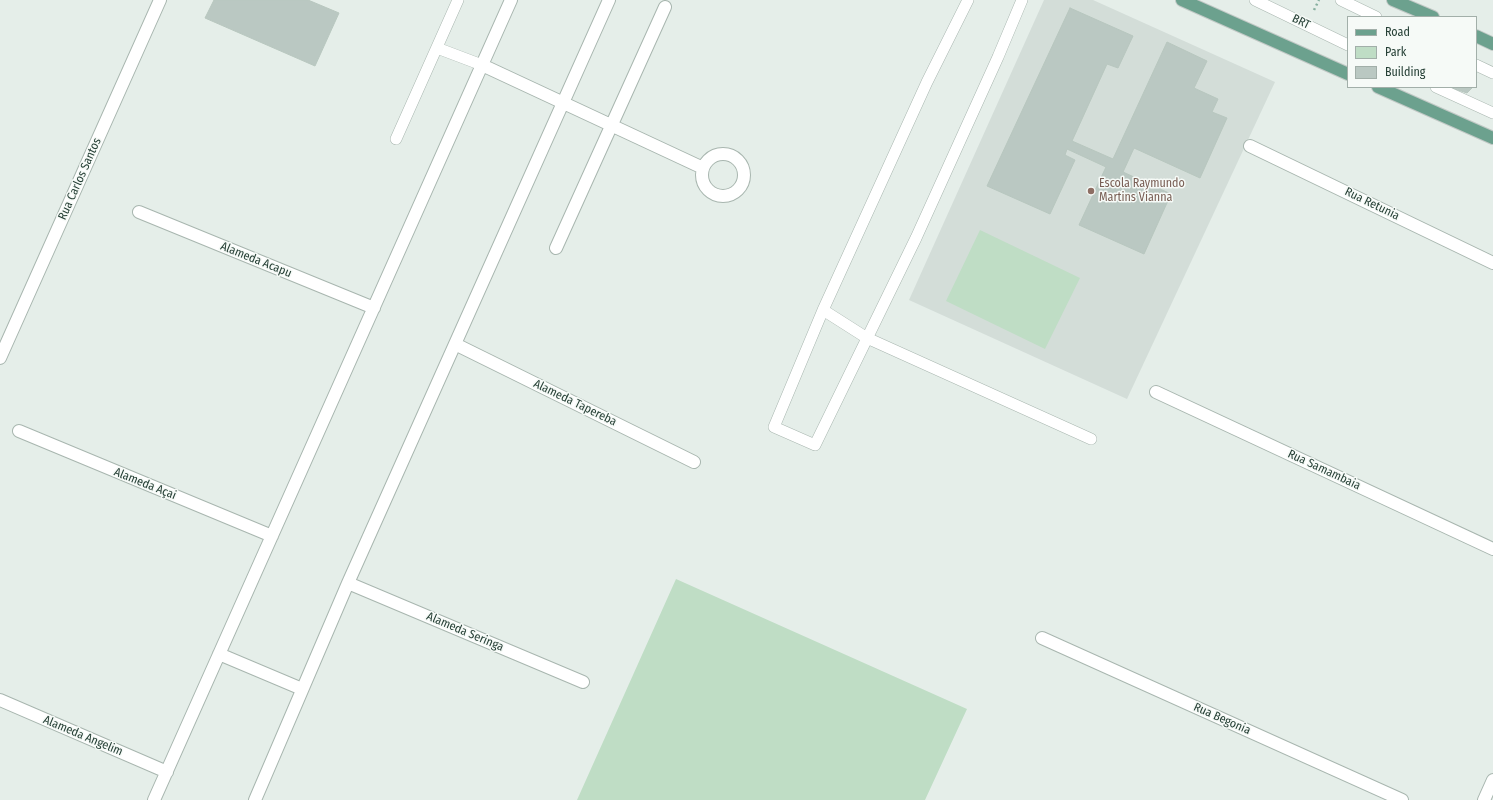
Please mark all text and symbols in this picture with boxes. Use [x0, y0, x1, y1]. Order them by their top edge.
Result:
street label: BRT [1290, 11, 1312, 33]
legend [1347, 16, 1477, 88]
text: Road [1385, 25, 1410, 39]
text: Park [1385, 45, 1406, 59]
text: Building [1385, 65, 1425, 79]
street label: Rua Carlos Santos [55, 136, 105, 222]
place label: Escola Raymundo Martins Vianna [1099, 177, 1185, 205]
street label: Rua Retunia [1342, 185, 1402, 223]
marker: Escola Raymundo Martins Vianna [1086, 186, 1096, 196]
street label: Alameda Acapu [218, 239, 294, 281]
street label: Alameda Tapereba [531, 377, 619, 429]
street label: Rua Samambaia [1285, 447, 1363, 493]
street label: Alameda Açai [112, 465, 178, 503]
street label: Alameda Seringa [424, 609, 506, 655]
street label: Rua Begonia [1191, 700, 1253, 738]
street label: Alameda Angelim [41, 713, 125, 759]

